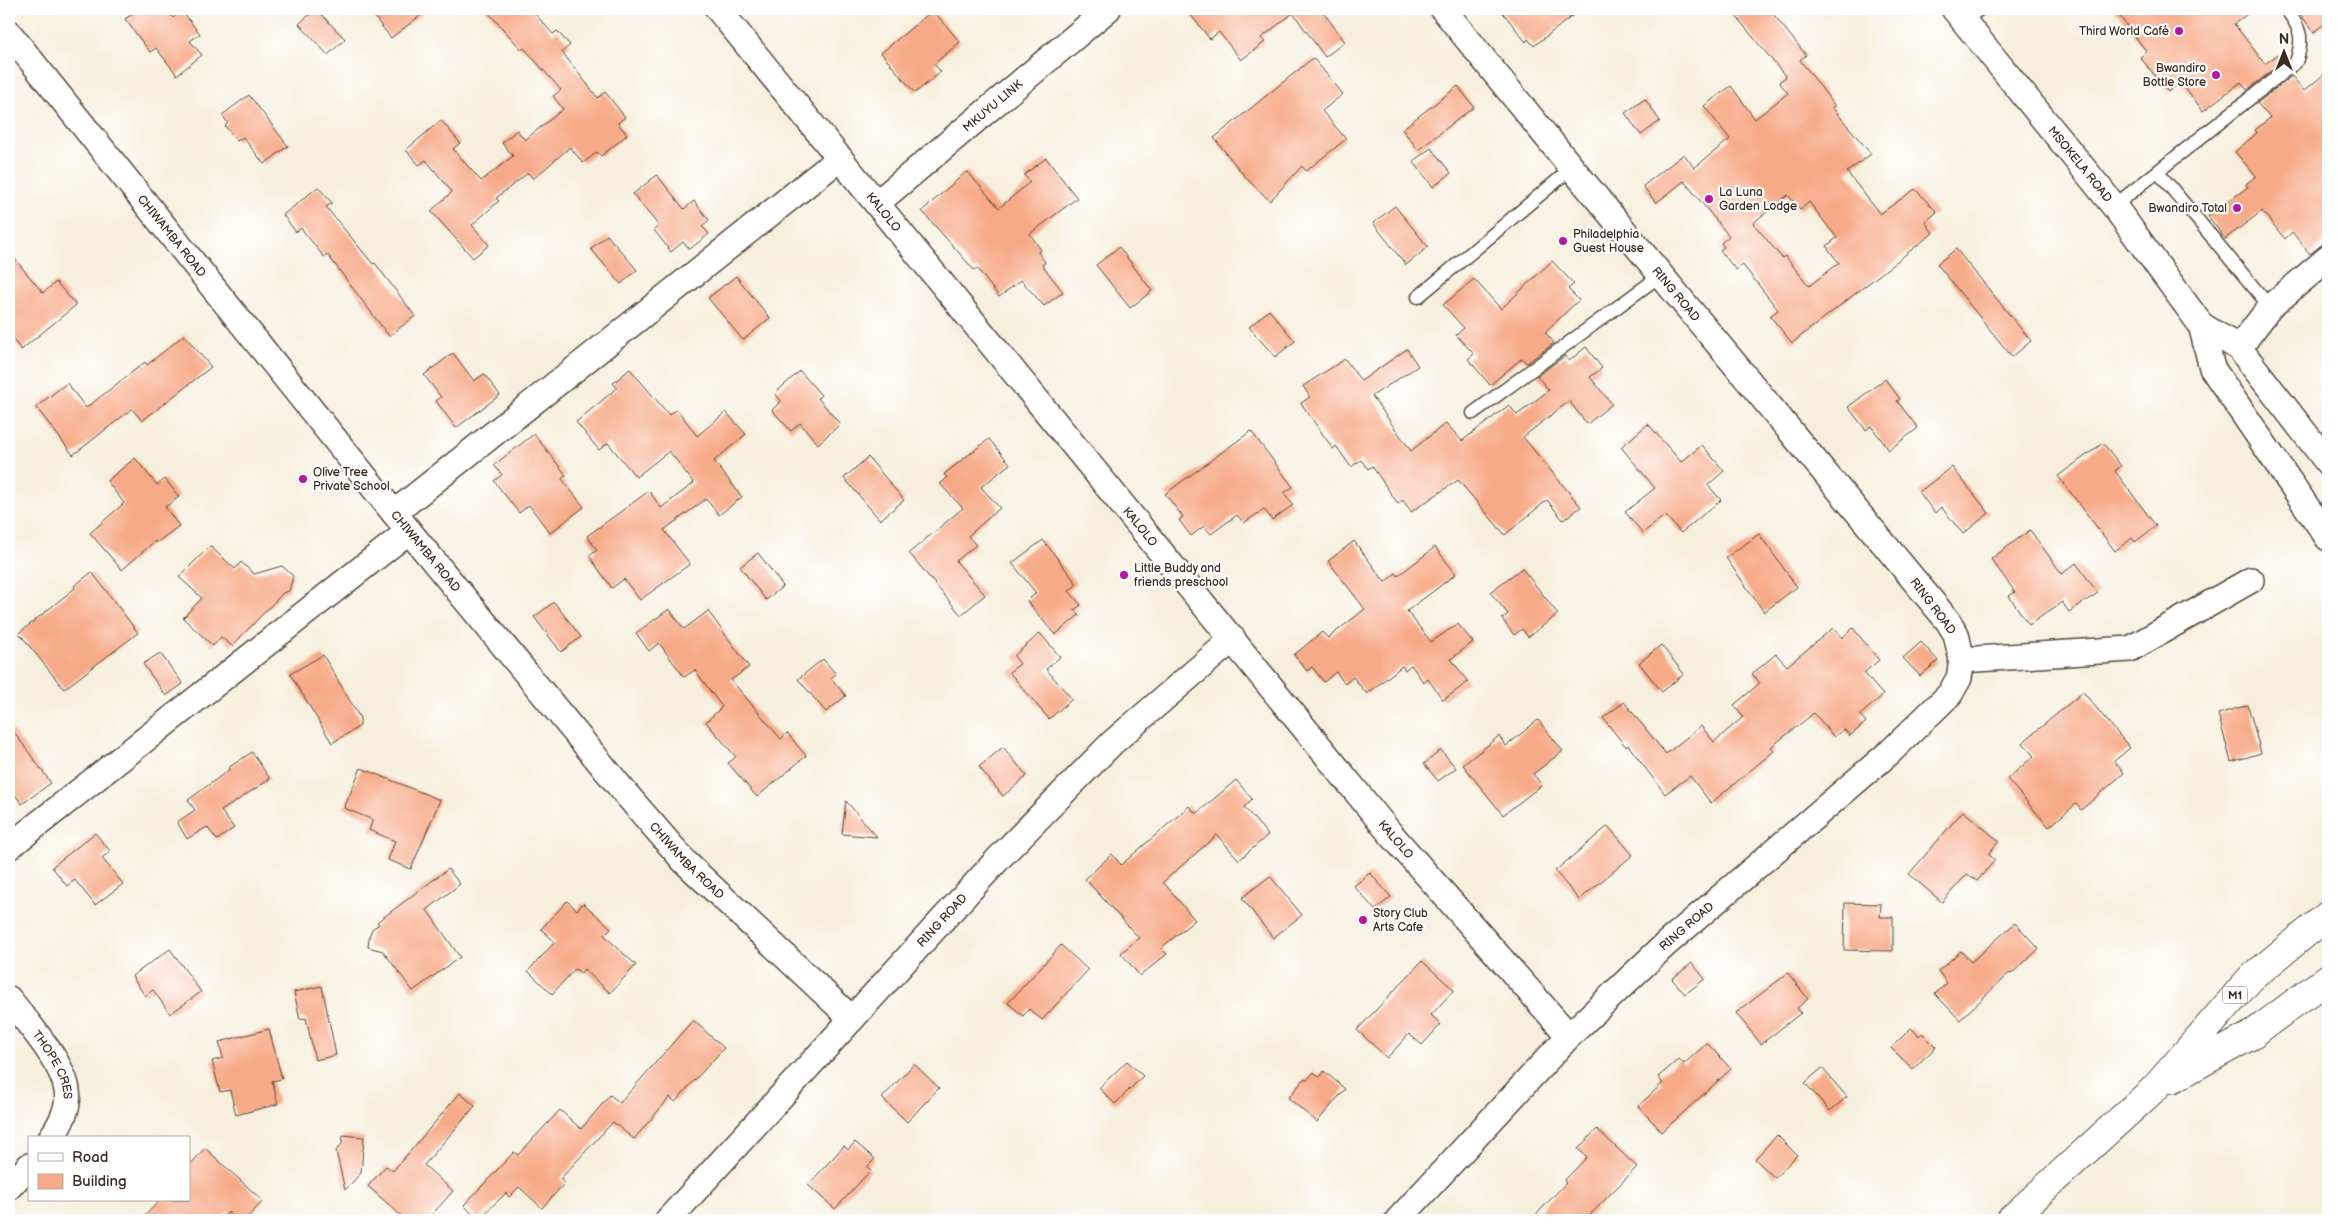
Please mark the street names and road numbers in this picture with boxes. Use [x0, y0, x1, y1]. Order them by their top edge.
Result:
street label: MKUYU LINK [960, 77, 1026, 136]
street label: MSOKELA ROAD [2044, 124, 2115, 206]
street label: KALOLO [863, 190, 904, 235]
street label: CHIWAMBA ROAD [134, 192, 209, 280]
street label: RING ROAD [1648, 264, 1703, 325]
street label: KALOLO [1119, 504, 1160, 550]
street label: CHIWAMBA ROAD [387, 508, 463, 596]
street label: RING ROAD [1906, 575, 1959, 638]
street label: KALOLO [1375, 817, 1416, 862]
street label: CHIWAMBA ROAD [646, 819, 727, 903]
street label: RING ROAD [914, 891, 971, 951]
street label: RING ROAD [1657, 899, 1717, 954]
road number: M1 [2222, 986, 2248, 1004]
street label: THOPE CRES [29, 1028, 75, 1100]

